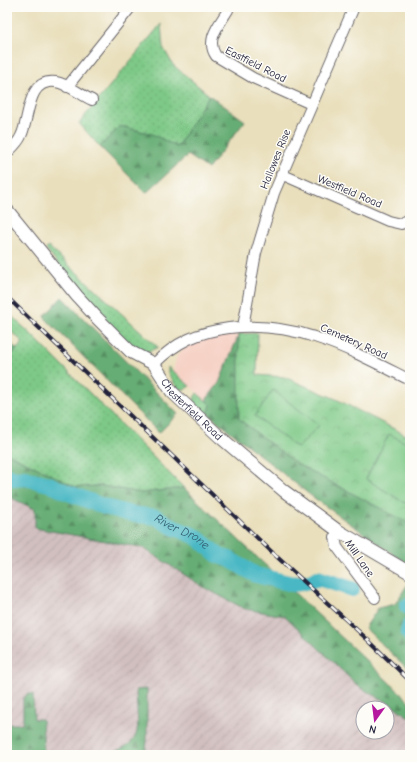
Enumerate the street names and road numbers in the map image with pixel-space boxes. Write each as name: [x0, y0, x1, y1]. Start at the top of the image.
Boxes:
street label: Eastfield Road: [223, 43, 289, 85]
street label: Hallowes Rise: [258, 127, 294, 191]
street label: Westfield Road: [316, 172, 384, 211]
street label: Cemetery Road: [318, 321, 389, 362]
street label: Chesterfield Road: [158, 376, 225, 443]
street label: Mill Lane: [342, 537, 377, 580]

